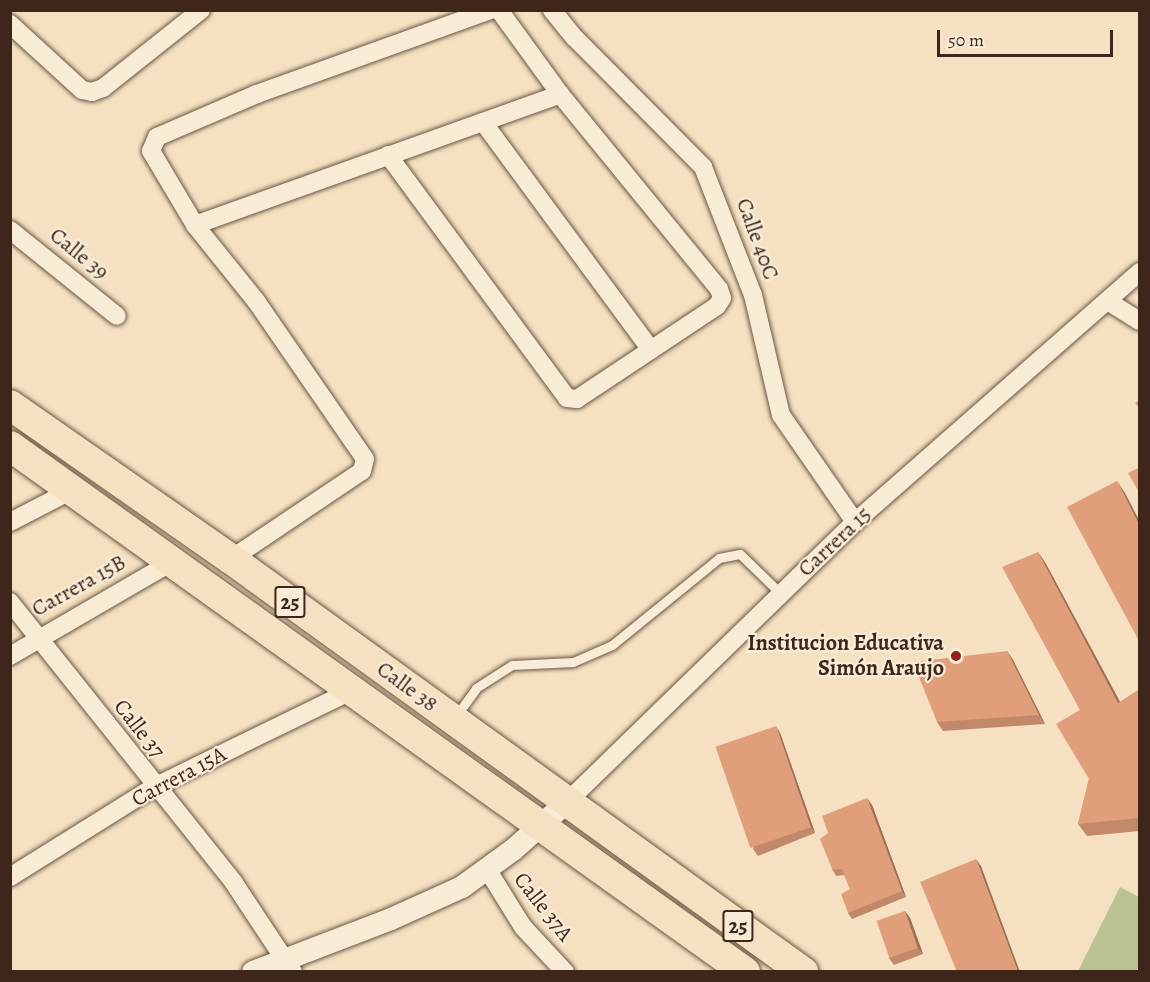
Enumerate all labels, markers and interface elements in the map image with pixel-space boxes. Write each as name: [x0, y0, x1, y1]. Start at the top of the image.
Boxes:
scale bar: [940, 18, 1116, 56]
text: 50 m: [948, 28, 984, 52]
street label: Calle 40C: [730, 195, 784, 283]
street label: Calle 39: [44, 222, 114, 286]
street label: Carrera 15: [793, 502, 877, 582]
street label: Carrera 15B: [27, 549, 131, 623]
road number: 25: [274, 584, 306, 620]
place label: Institucion Educativa Simón Araujo: [748, 630, 944, 682]
marker: Institucion Educativa Simón Araujo: [949, 649, 963, 663]
street label: Calle 38: [371, 656, 443, 718]
street label: Calle 37: [108, 694, 170, 764]
street label: Carrera 15A: [127, 741, 231, 813]
street label: Calle 37A: [508, 867, 578, 947]
road number: 25: [722, 908, 754, 944]

